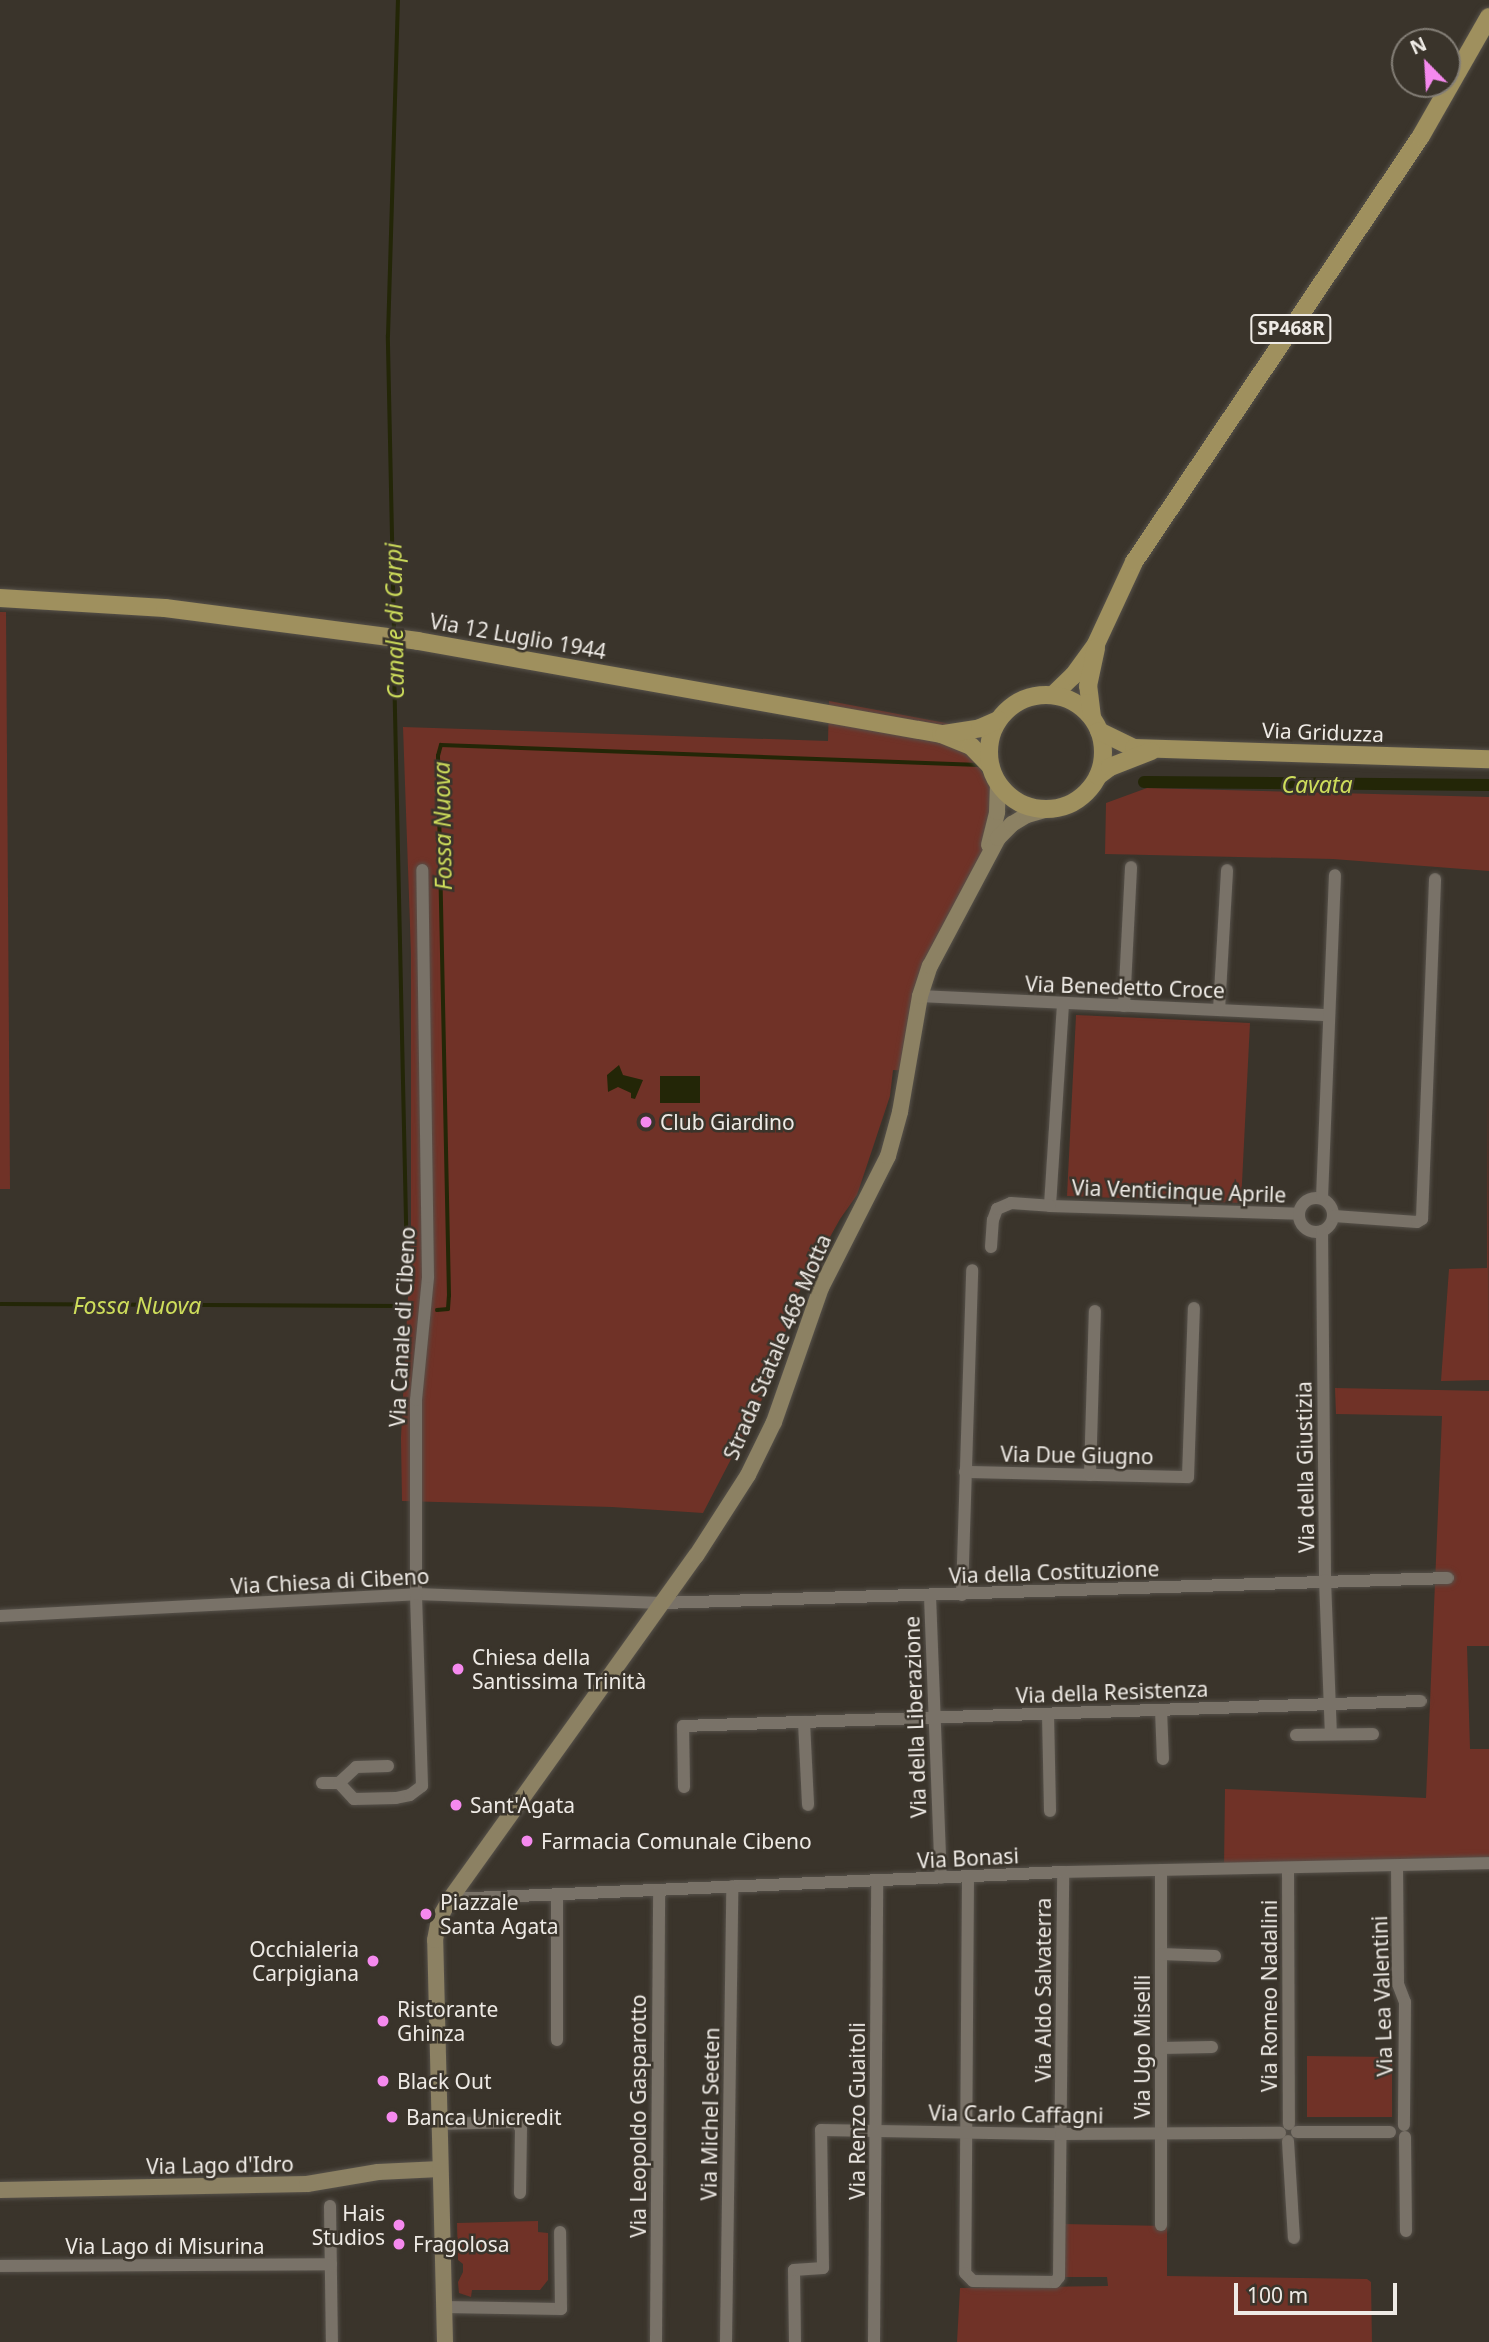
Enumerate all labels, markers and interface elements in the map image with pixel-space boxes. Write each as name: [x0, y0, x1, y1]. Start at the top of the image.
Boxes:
north arrow: [1391, 28, 1461, 98]
text: N: [1406, 31, 1431, 61]
road number: SP468R: [1249, 314, 1333, 344]
water label: Canale di Carpi: [379, 543, 409, 699]
street label: Via 12 Luglio 1944: [428, 608, 608, 664]
street label: Via Griduzza: [1262, 717, 1384, 747]
water label: Fossa Nuova: [427, 761, 457, 891]
water label: Cavata: [1281, 770, 1353, 798]
street label: Via Benedetto Croce: [1025, 971, 1225, 1003]
place label: Club Giardino: [660, 1109, 795, 1135]
marker: Club Giardino: [638, 1114, 654, 1130]
street label: Via Venticinque Aprile: [1071, 1175, 1287, 1207]
street label: Via Canale di Cibeno: [384, 1226, 420, 1428]
street label: Strada Statale 468 Motta: [718, 1230, 836, 1464]
water label: Fossa Nuova: [73, 1291, 201, 1319]
street label: Via della Giustizia: [1291, 1381, 1319, 1553]
street label: Via Due Giugno: [1000, 1441, 1154, 1469]
street label: Via della Costituzione: [948, 1556, 1160, 1588]
street label: Via Chiesa di Cibeno: [230, 1563, 430, 1599]
street label: Via della Liberazione: [899, 1616, 931, 1818]
place label: Chiesa della Santissima Trinità: [472, 1644, 646, 1694]
marker: Chiesa della Santissima Trinità: [450, 1661, 466, 1677]
street label: Via della Resistenza: [1015, 1676, 1209, 1708]
place label: Sant'Agata: [470, 1792, 575, 1818]
marker: Sant'Agata: [448, 1797, 464, 1813]
place label: Farmacia Comunale Cibeno: [541, 1828, 812, 1854]
marker: Farmacia Comunale Cibeno: [519, 1833, 535, 1849]
street label: Via Bonasi: [916, 1843, 1020, 1873]
place label: Piazzale Santa Agata: [440, 1889, 559, 1939]
street label: Via Aldo Salvaterra: [1030, 1898, 1056, 2082]
street label: Via Romeo Nadalini: [1256, 1900, 1282, 2092]
marker: Piazzale Santa Agata: [418, 1906, 434, 1922]
street label: Via Lea Valentini: [1367, 1915, 1397, 2077]
place label: Occhialeria Carpigiana: [249, 1936, 359, 1986]
marker: Occhialeria Carpigiana: [365, 1953, 381, 1969]
street label: Via Ugo Miselli: [1129, 1975, 1155, 2119]
street label: Via Leopoldo Gasparotto: [625, 1994, 651, 2238]
place label: Ristorante Ghinza: [397, 1996, 498, 2046]
marker: Ristorante Ghinza: [375, 2013, 391, 2029]
street label: Via Renzo Guaitoli: [844, 2022, 870, 2200]
street label: Via Michel Seeten: [696, 2027, 724, 2201]
place label: Black Out: [397, 2068, 492, 2094]
marker: Black Out: [375, 2073, 391, 2089]
street label: Via Carlo Caffagni: [928, 2100, 1104, 2128]
place label: Banca Unicredit: [406, 2104, 562, 2130]
marker: Banca Unicredit: [384, 2109, 400, 2125]
street label: Via Lago d'Idro: [146, 2151, 294, 2179]
place label: Hais Studios: [312, 2200, 385, 2250]
marker: Hais Studios: [391, 2217, 407, 2233]
place label: Fragolosa: [413, 2231, 510, 2257]
street label: Via Lago di Misurina: [65, 2233, 265, 2259]
marker: Fragolosa: [391, 2236, 407, 2252]
scale bar: [1237, 2268, 1400, 2312]
text: 100 m: [1247, 2281, 1308, 2309]

